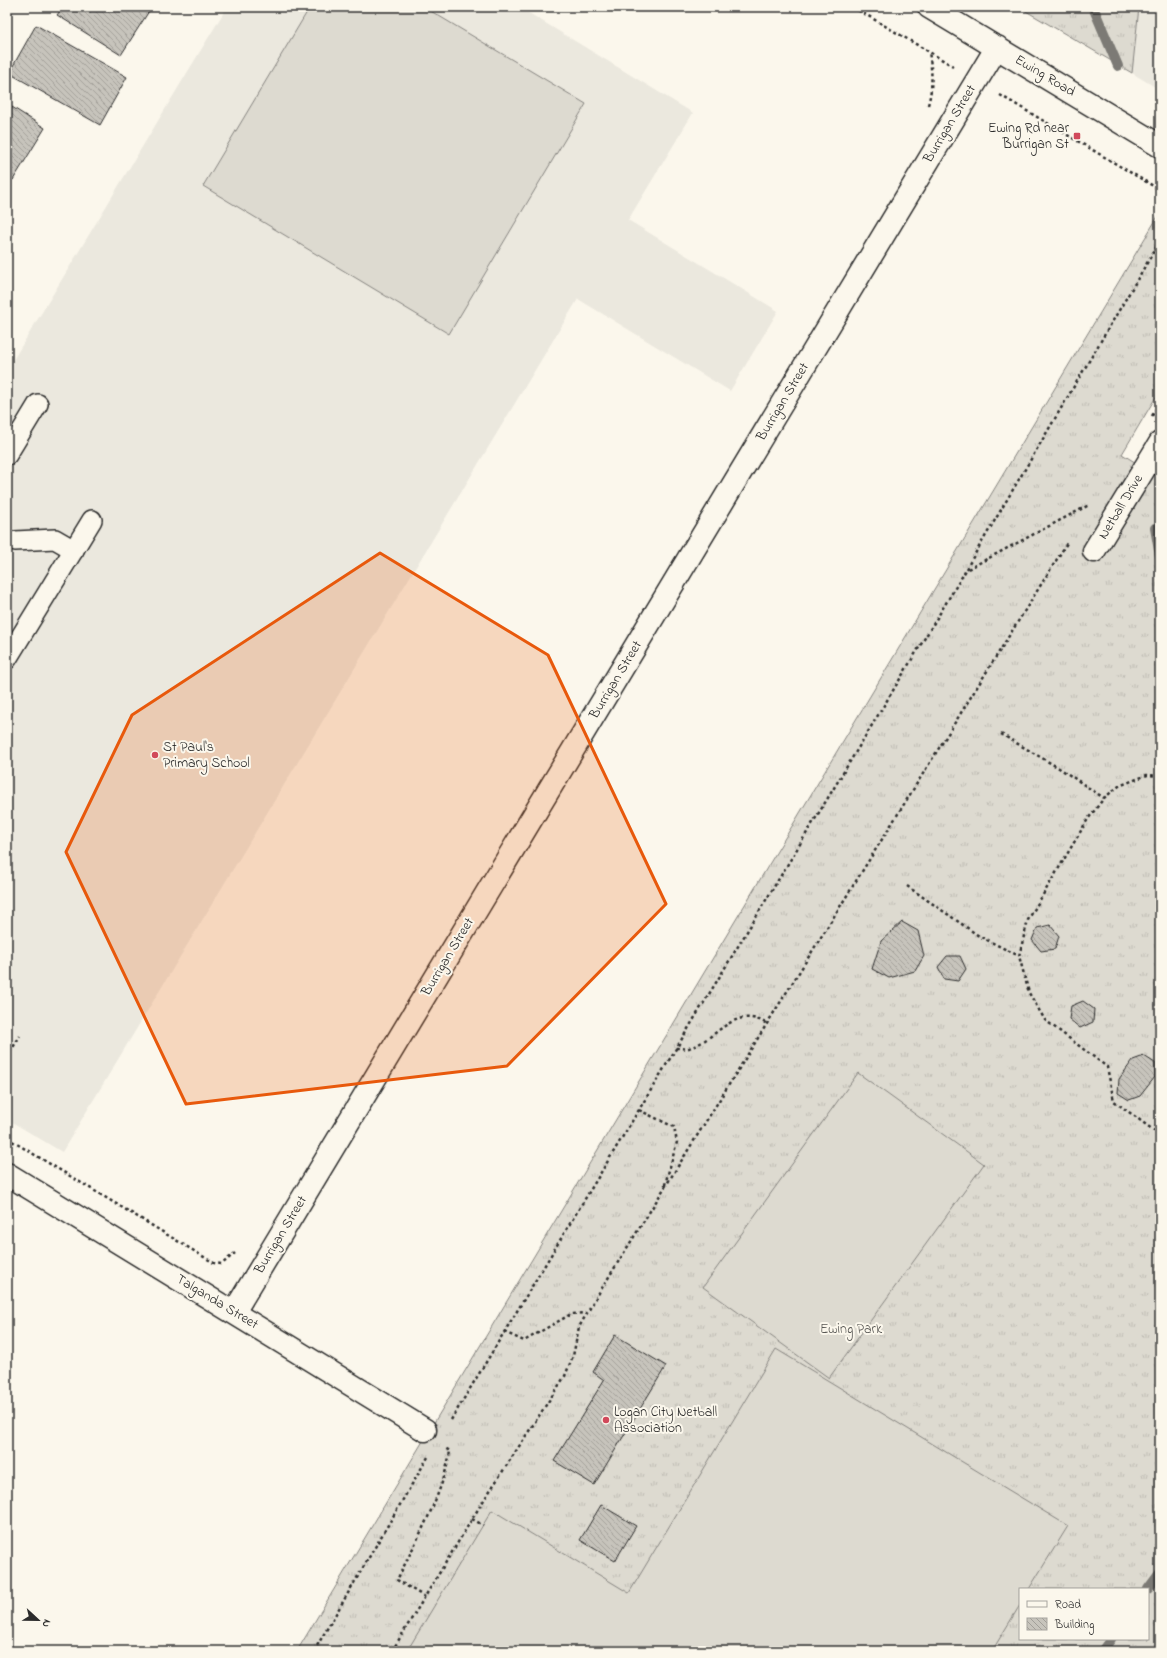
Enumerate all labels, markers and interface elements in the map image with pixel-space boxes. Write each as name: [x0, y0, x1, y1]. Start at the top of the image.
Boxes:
street label: Ewing Road: [1010, 50, 1079, 103]
street label: Burrigan Street: [918, 81, 983, 169]
place label: Ewing Rd near Burrigan St: [988, 118, 1070, 156]
marker: Ewing Rd near Burrigan St: [1072, 131, 1082, 141]
street label: Burrigan Street: [751, 359, 816, 447]
street label: Netball Drive: [1093, 470, 1149, 544]
street label: Burrigan Street: [584, 637, 649, 725]
place label: St Paul's Primary School: [163, 737, 250, 775]
marker: St Paul's Primary School: [150, 750, 160, 760]
street label: Burrigan Street: [416, 914, 481, 1002]
street label: Burrigan Street: [249, 1192, 314, 1280]
street label: Talganda Street: [171, 1269, 262, 1336]
park label: Ewing Park: [820, 1319, 883, 1341]
place label: Logan City Netball Association: [614, 1402, 717, 1439]
marker: Logan City Netball Association: [601, 1415, 611, 1425]
legend: [1019, 1588, 1149, 1640]
text: Road: [1055, 1596, 1081, 1614]
north arrow: [18, 1600, 58, 1640]
text: Building: [1054, 1616, 1094, 1635]
text: N: [38, 1617, 55, 1630]

